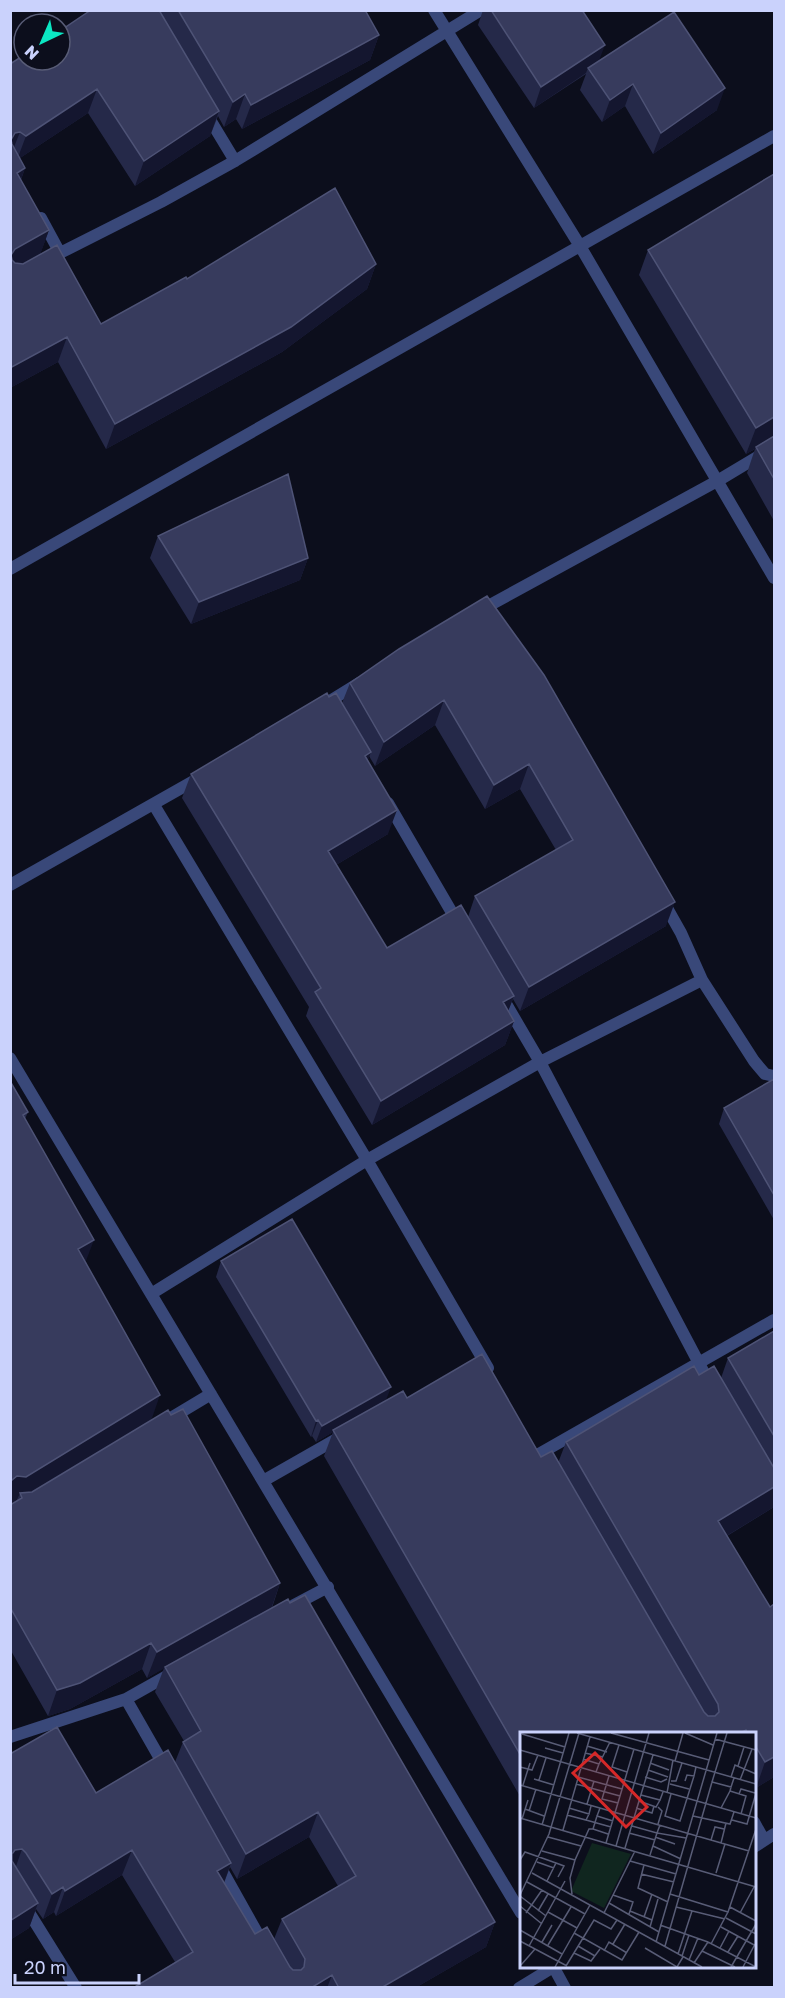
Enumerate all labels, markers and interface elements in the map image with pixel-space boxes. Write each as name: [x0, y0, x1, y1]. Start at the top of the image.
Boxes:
north arrow: [12, 12, 72, 72]
text: N: [20, 41, 43, 64]
inset map: [520, 1732, 755, 1968]
scale bar: [15, 1947, 140, 1985]
text: 20 m: [24, 1956, 66, 1978]

